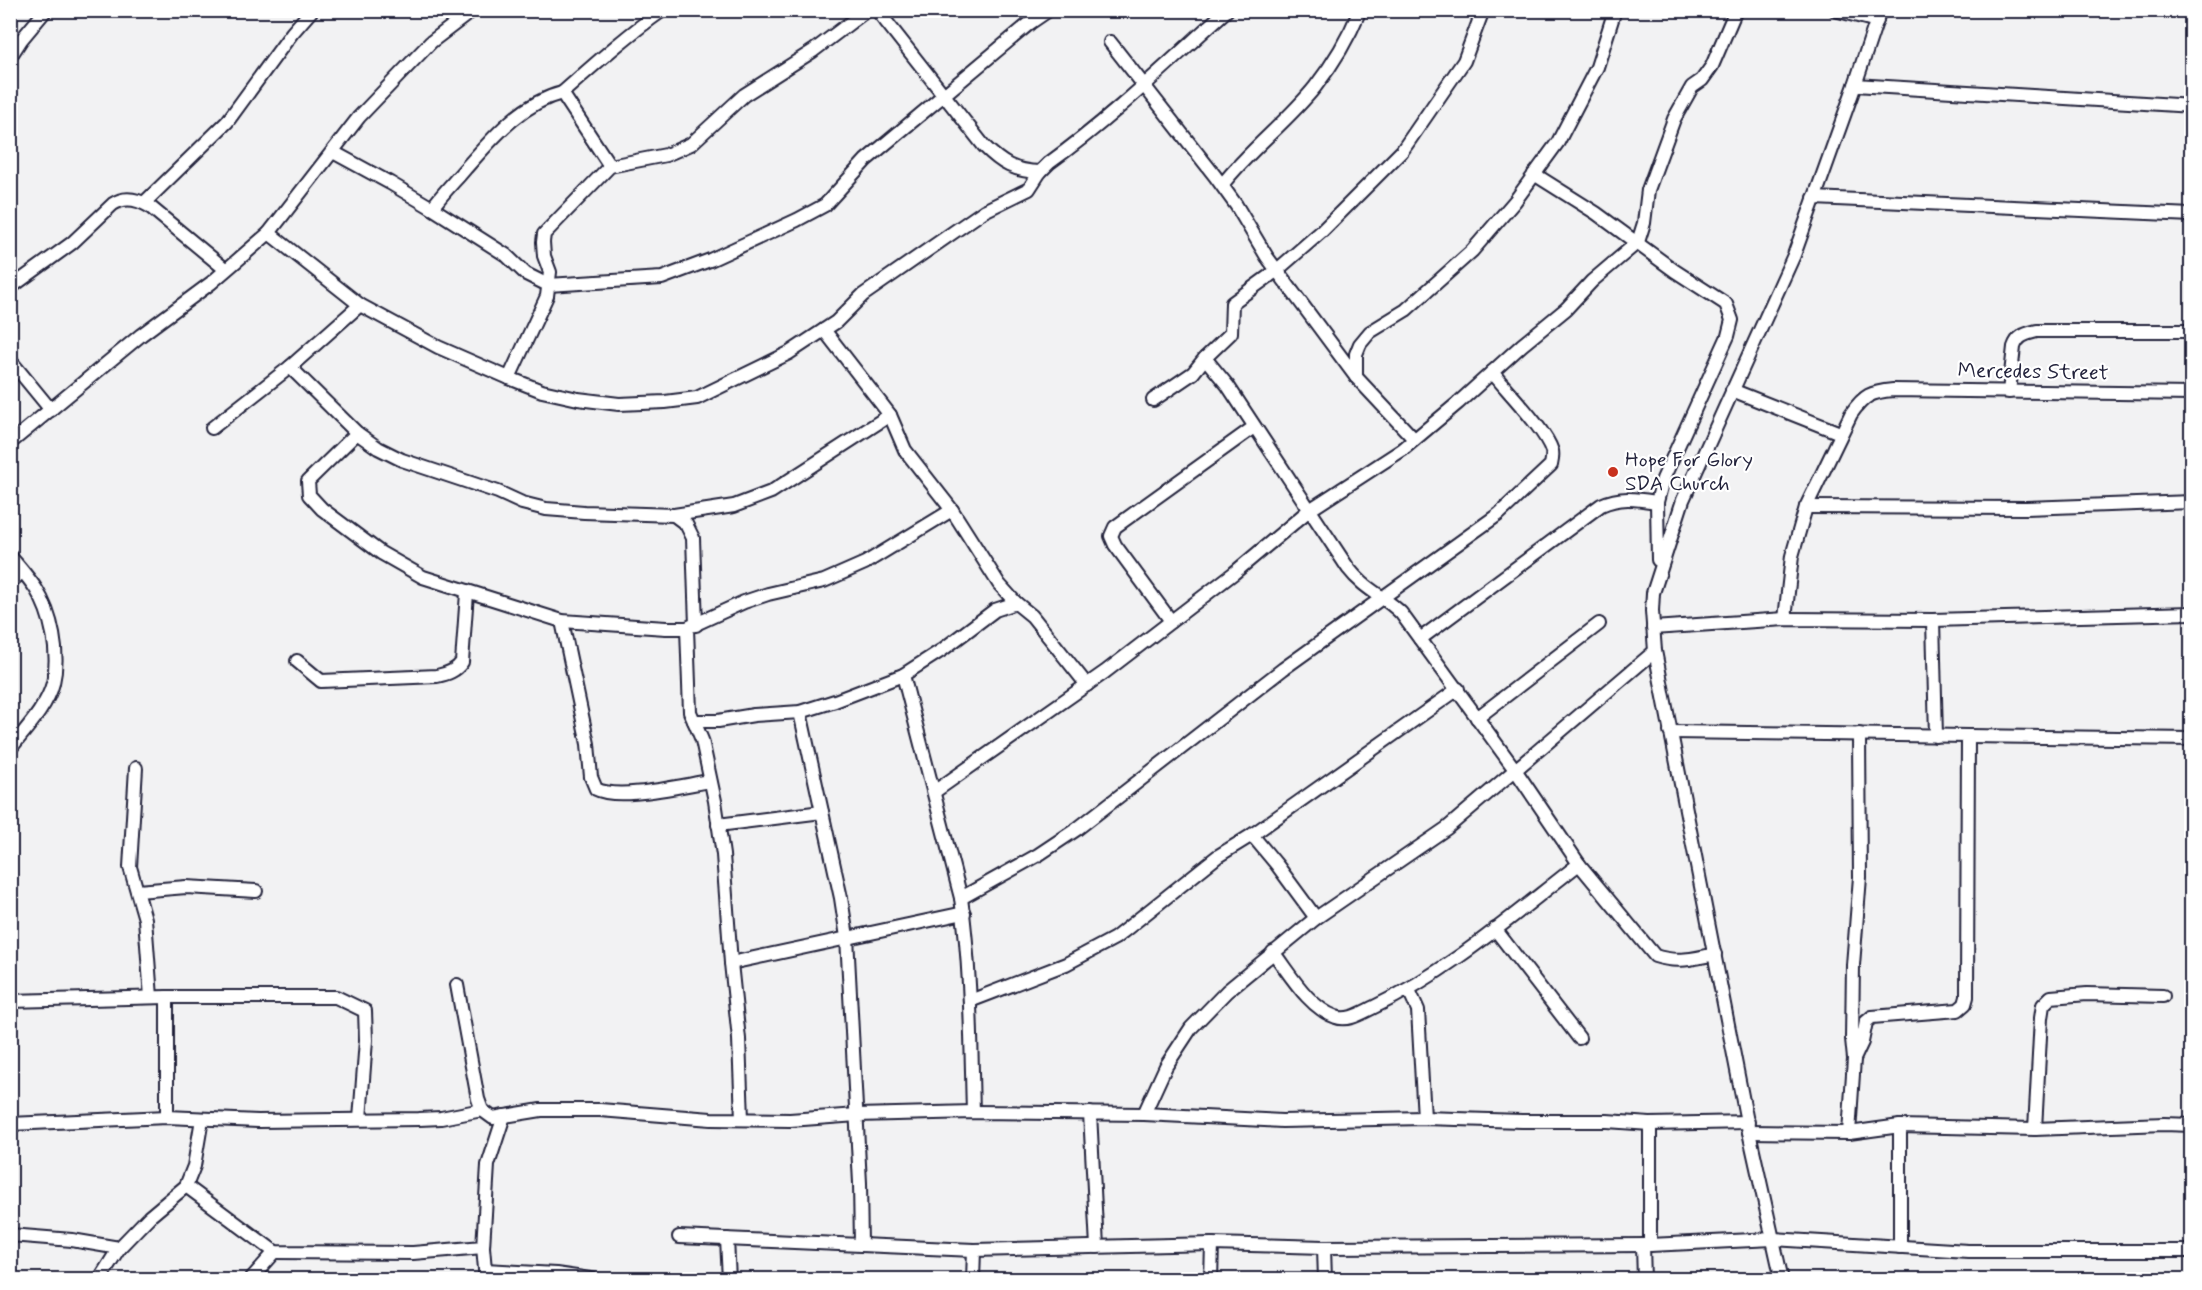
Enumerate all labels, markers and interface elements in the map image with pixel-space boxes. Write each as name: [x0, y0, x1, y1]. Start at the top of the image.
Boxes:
street label: Mercedes Street: [1957, 357, 2109, 387]
place label: Hope For Glory SDA Church: [1625, 446, 1753, 498]
marker: Hope For Glory SDA Church: [1606, 465, 1620, 479]

